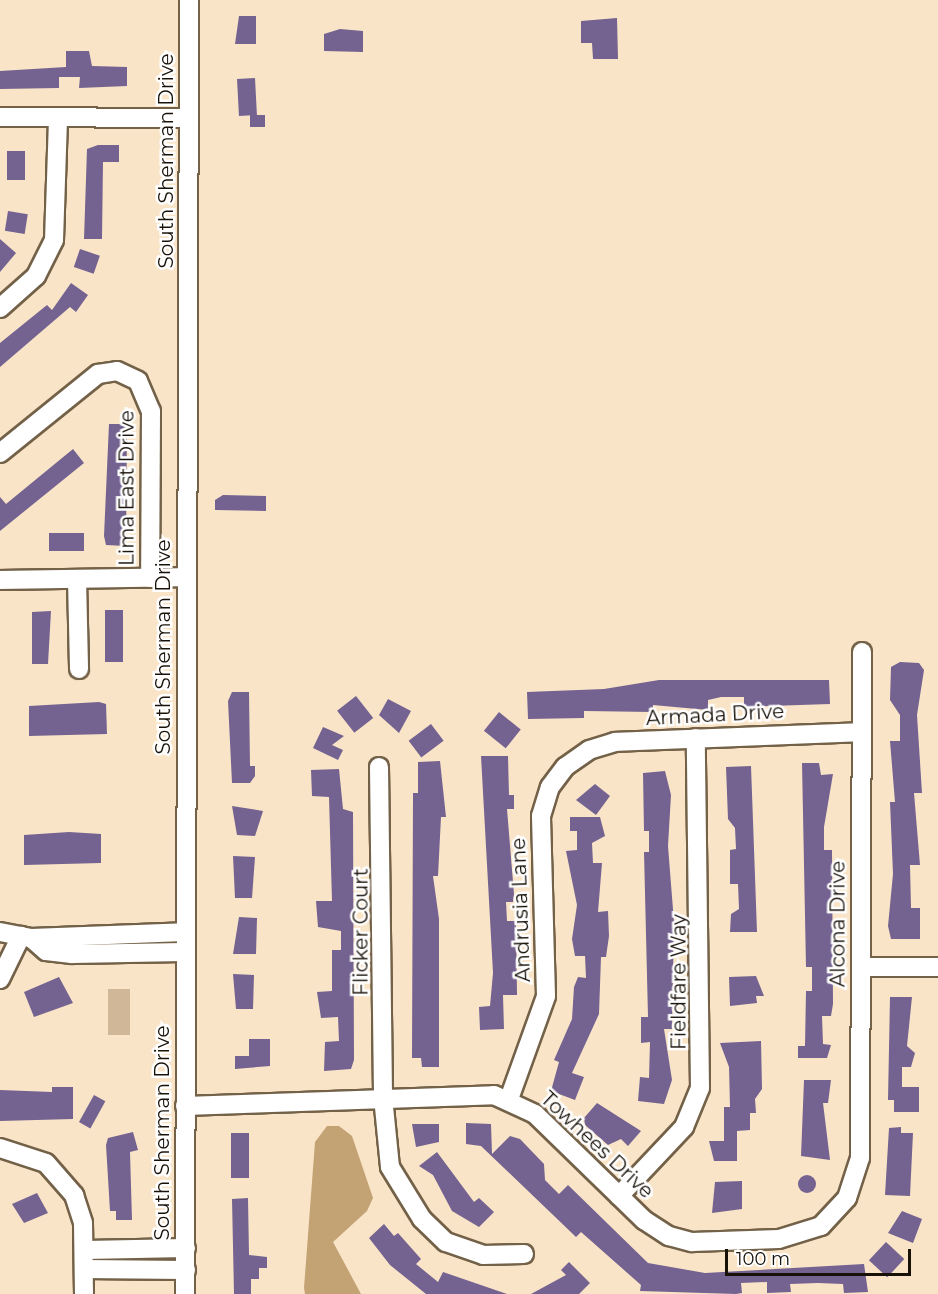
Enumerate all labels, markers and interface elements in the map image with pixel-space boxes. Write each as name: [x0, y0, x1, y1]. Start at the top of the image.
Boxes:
street label: South Sherman Drive: [154, 53, 178, 269]
street label: Lima East Drive: [115, 410, 139, 566]
street label: South Sherman Drive: [151, 539, 175, 755]
street label: Armada Drive: [645, 699, 785, 731]
street label: Andrusia Lane: [506, 838, 536, 982]
street label: Alcona Drive: [826, 861, 850, 987]
street label: Flicker Court: [349, 868, 373, 996]
street label: Fieldfare Way: [667, 914, 691, 1050]
street label: South Sherman Drive: [150, 1025, 174, 1241]
street label: Towhees Drive: [536, 1087, 658, 1203]
scale bar: [728, 1237, 914, 1275]
text: 100 m: [736, 1248, 790, 1270]

